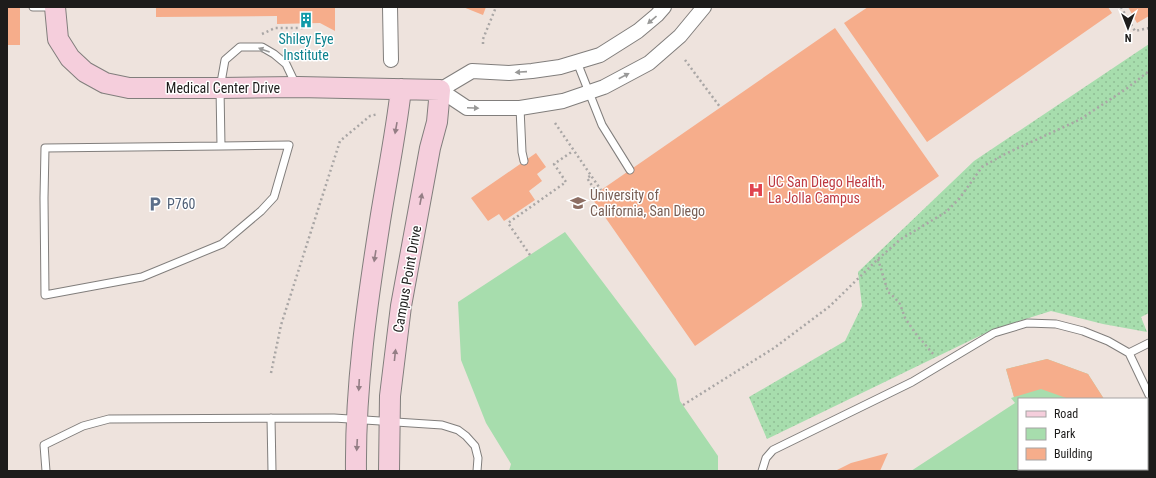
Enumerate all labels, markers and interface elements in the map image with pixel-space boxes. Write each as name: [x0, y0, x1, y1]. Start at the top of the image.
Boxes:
north arrow: [1108, 8, 1148, 48]
building icon: Shiley Eye Institute: [297, 11, 315, 29]
one-way arrow: [646, 15, 657, 24]
place label: Shiley Eye Institute: [278, 31, 334, 63]
text: N: [1124, 31, 1131, 44]
one-way arrow: [257, 46, 269, 52]
one-way arrow: [515, 69, 527, 75]
one-way arrow: [618, 73, 630, 80]
street label: Medical Center Drive: [166, 80, 281, 96]
one-way arrow: [467, 105, 480, 111]
one-way arrow: [392, 122, 398, 134]
place label: UC San Diego Health, La Jolla Campus: [768, 174, 885, 206]
hospital icon: UC San Diego Health, La Jolla Campus: [747, 181, 765, 199]
place label: University of California, San Diego: [590, 187, 705, 219]
one-way arrow: [418, 193, 424, 205]
school or university icon: University of California, San Diego: [569, 194, 587, 212]
parking icon: P760: [146, 195, 164, 213]
place label: P760: [167, 196, 196, 212]
street label: Campus Point Drive: [390, 224, 424, 334]
one-way arrow: [372, 250, 378, 262]
one-way arrow: [392, 349, 398, 361]
one-way arrow: [355, 379, 362, 391]
legend: [1018, 398, 1148, 470]
text: Road: [1054, 407, 1078, 421]
text: Park: [1054, 427, 1076, 441]
one-way arrow: [353, 439, 360, 451]
text: Building: [1054, 447, 1092, 461]

